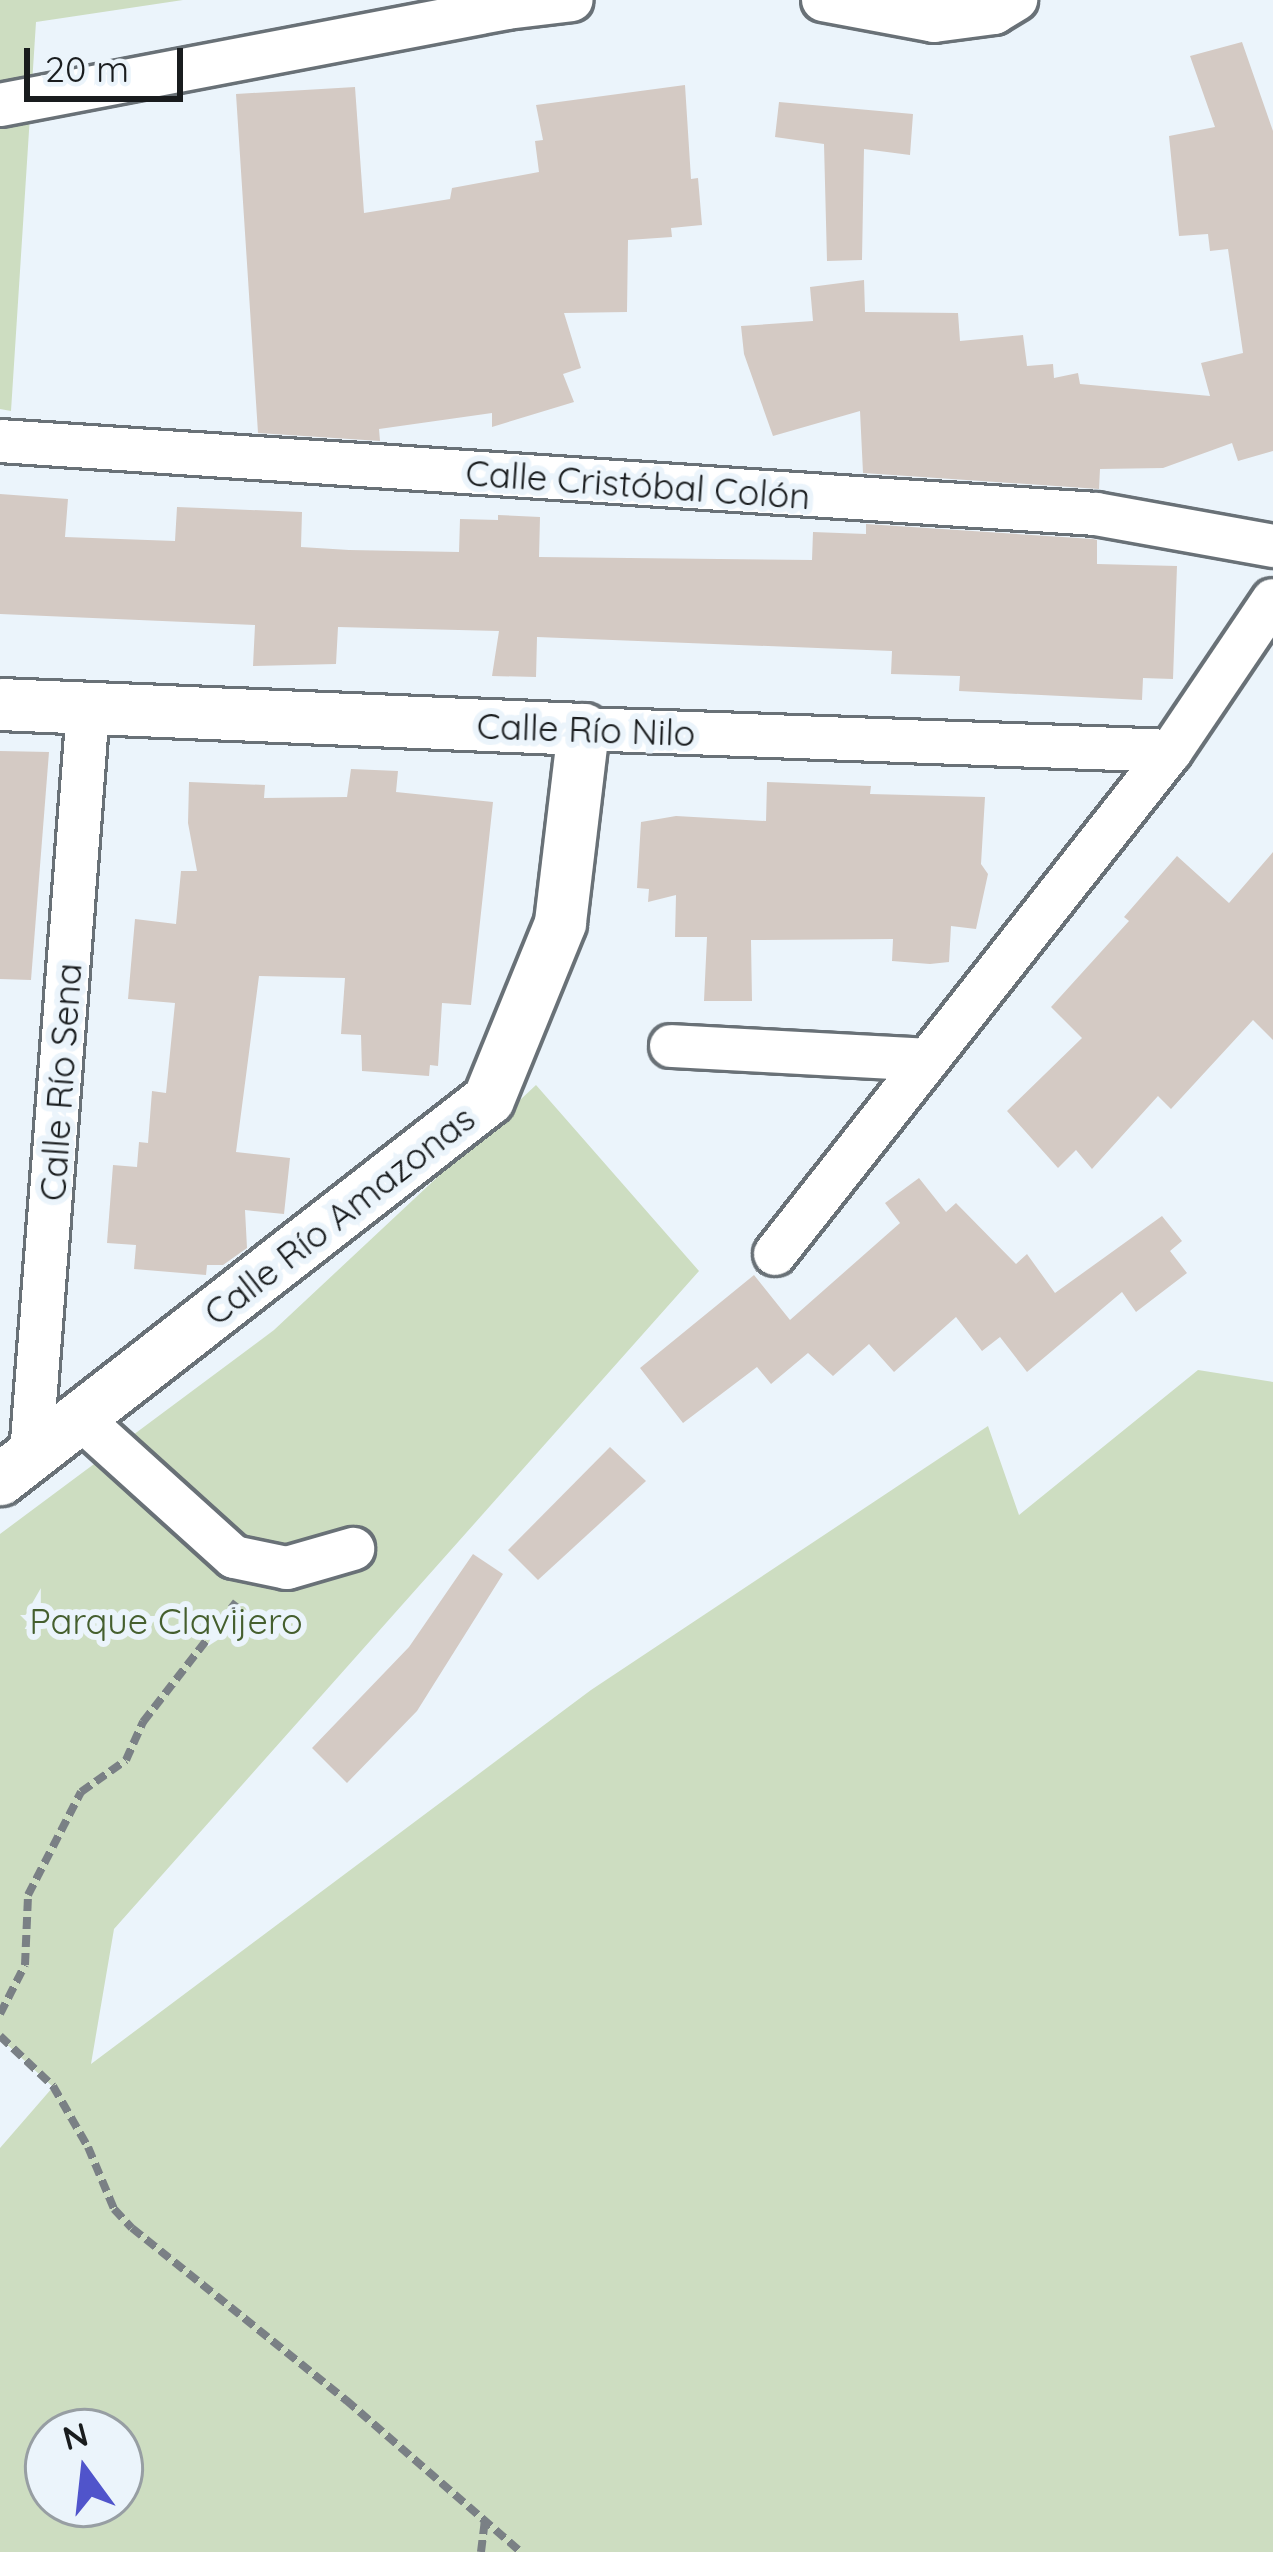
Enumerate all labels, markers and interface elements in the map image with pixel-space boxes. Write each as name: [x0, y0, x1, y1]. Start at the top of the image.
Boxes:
scale bar: [30, 24, 189, 98]
text: 20 m: [45, 46, 129, 91]
street label: Calle Cristóbal Colón: [464, 450, 812, 518]
street label: Calle Río Nilo: [476, 704, 696, 754]
street label: Calle Río Sena: [30, 962, 90, 1202]
street label: Calle Río Amazonas: [195, 1096, 483, 1334]
park label: Parque Clavijero: [29, 1599, 303, 1643]
north arrow: [24, 2408, 144, 2528]
text: N: [58, 2413, 92, 2459]

